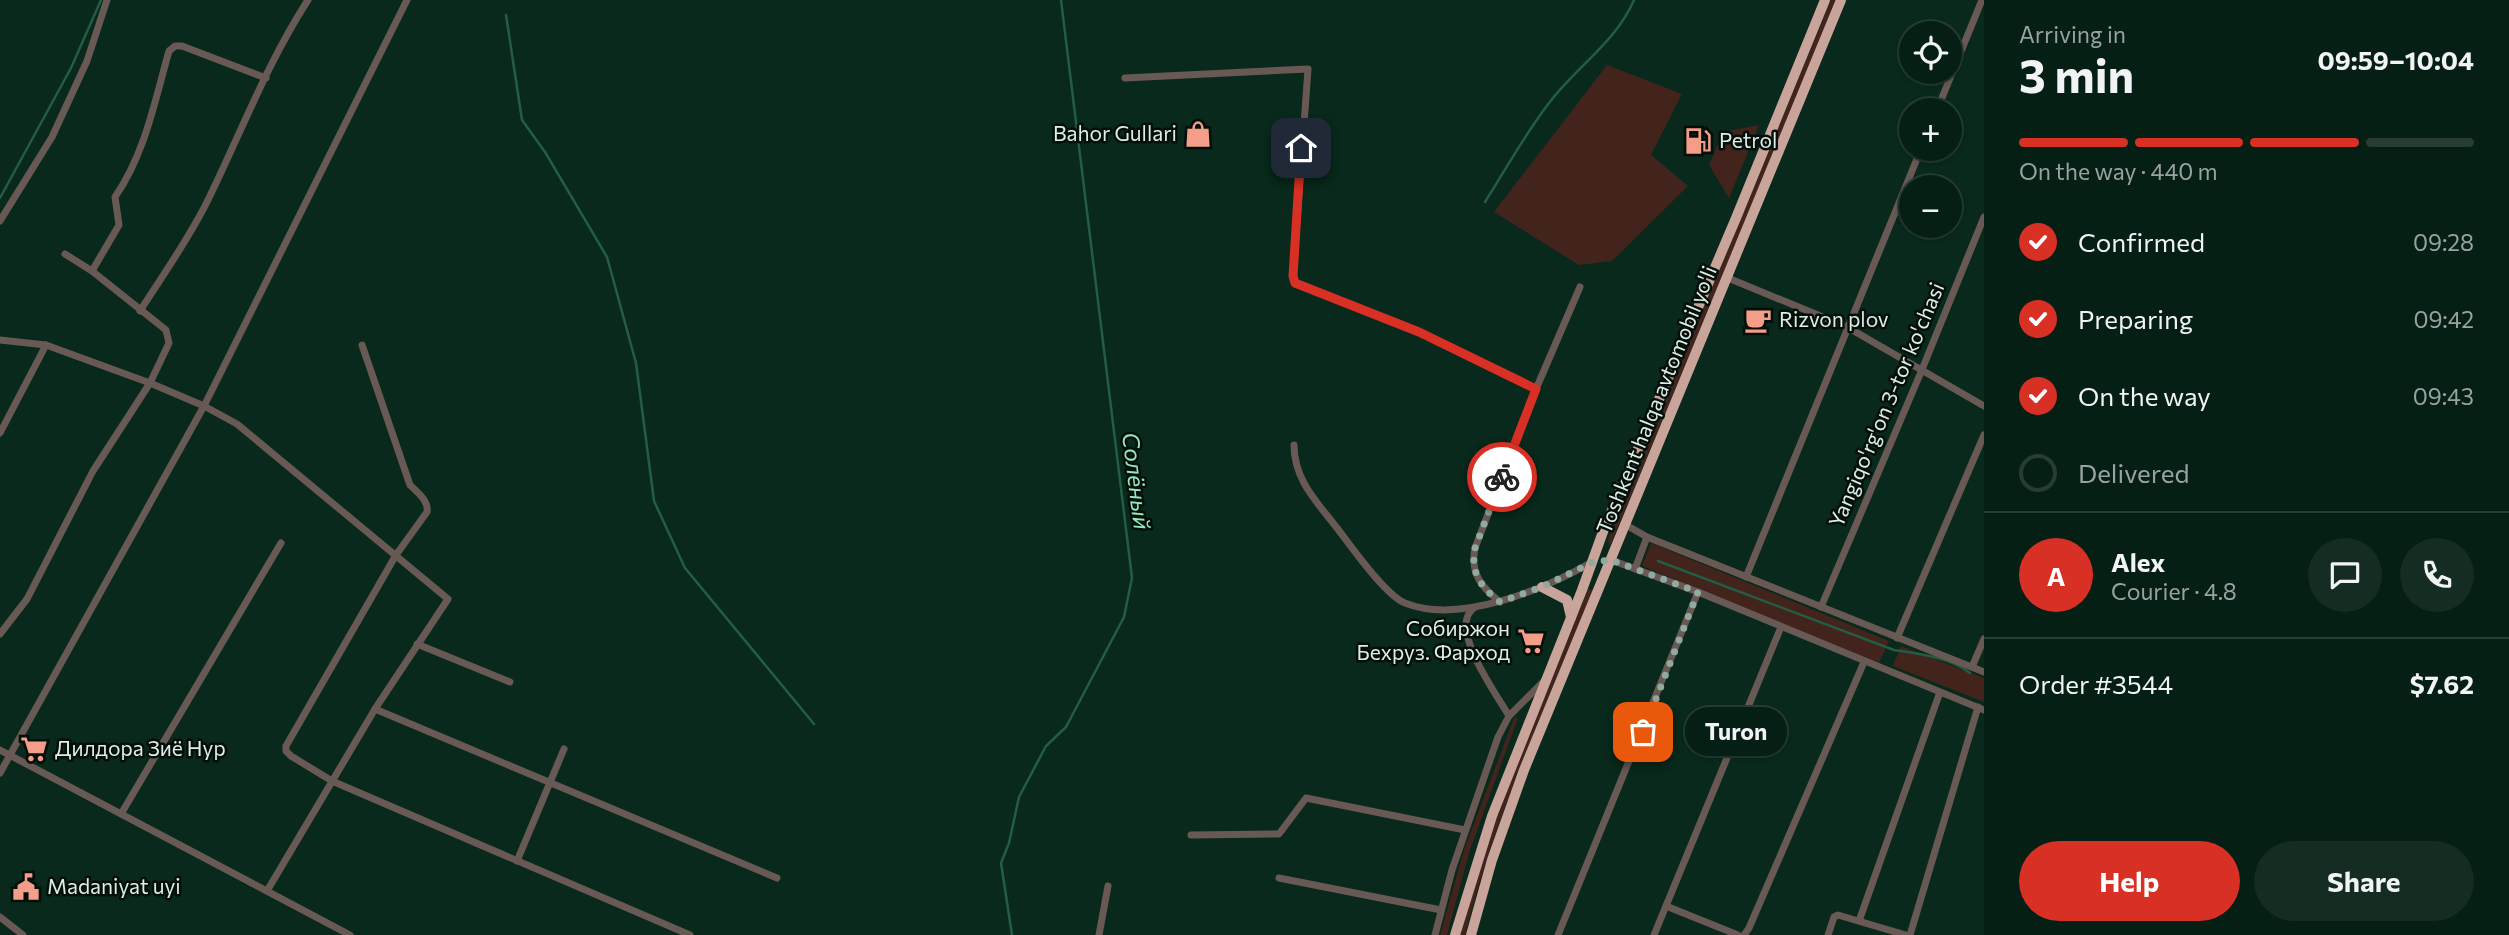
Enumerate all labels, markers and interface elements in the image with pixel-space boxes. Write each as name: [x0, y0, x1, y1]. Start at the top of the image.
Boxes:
text: Arriving in: [2019, 20, 2126, 48]
map controls: [1899, 21, 1962, 238]
button: locate: [1899, 21, 1962, 84]
text: 09:59–10:04: [2318, 44, 2474, 75]
text: 3 min: [2019, 46, 2134, 102]
button: +: [1899, 98, 1962, 161]
pin: [1271, 118, 1331, 178]
shop icon: Bahor Gullari: [1183, 119, 1213, 149]
place label: Bahor Gullari: [1053, 120, 1177, 145]
fuel station icon: Petrol: [1683, 126, 1713, 156]
place label: Petrol: [1719, 127, 1777, 152]
icon: home: [1282, 129, 1320, 167]
text: On the way · 440 m: [2019, 157, 2218, 185]
button: −: [1899, 175, 1962, 238]
icon: check: [2019, 223, 2057, 261]
text: Confirmed: [2078, 226, 2205, 257]
text: 09:28: [2413, 228, 2474, 256]
street label: Toshkent halqa avtomobil yo'li: [1590, 262, 1721, 537]
street label: Yangiqo'rg'on 3-tor ko'chasi: [1823, 278, 1949, 531]
icon: check: [2019, 300, 2057, 338]
text: Preparing: [2078, 303, 2193, 334]
cafe icon: Rizvon plov: [1743, 305, 1773, 335]
text: 09:42: [2413, 305, 2474, 333]
place label: Rizvon plov: [1779, 306, 1889, 331]
icon: check: [2019, 377, 2057, 415]
text: On the way: [2078, 380, 2211, 411]
text: 09:43: [2413, 382, 2474, 410]
water label: Солёный: [1117, 431, 1157, 531]
courier: [1467, 442, 1537, 512]
text: Delivered: [2078, 457, 2189, 488]
icon: bike: [1483, 458, 1521, 496]
button: chat: [2308, 538, 2382, 612]
button: phone: [2400, 538, 2474, 612]
text: Alex: [2111, 546, 2165, 577]
text: A: [2047, 560, 2065, 591]
text: Courier · 4.8: [2111, 577, 2237, 605]
place label: Собиржон Бехруз. Фарход: [1357, 615, 1510, 664]
supermarket icon: Собиржон Бехруз. Фарход: [1516, 626, 1546, 656]
text: Order #3544: [2019, 668, 2173, 699]
text: $7.62: [2410, 668, 2474, 699]
pin: [1613, 702, 1673, 762]
callout: Turon: [1685, 708, 1786, 756]
icon: bag: [1624, 713, 1662, 751]
text: Turon: [1705, 717, 1767, 745]
supermarket icon: Дилдора Зиё Нур: [19, 734, 49, 764]
place label: Дилдора Зиё Нур: [55, 735, 226, 760]
button: Help: [2019, 841, 2240, 921]
button: Share: [2254, 841, 2474, 921]
public building icon: Madaniyat uyi: [11, 872, 41, 902]
place label: Madaniyat uyi: [47, 873, 181, 898]

